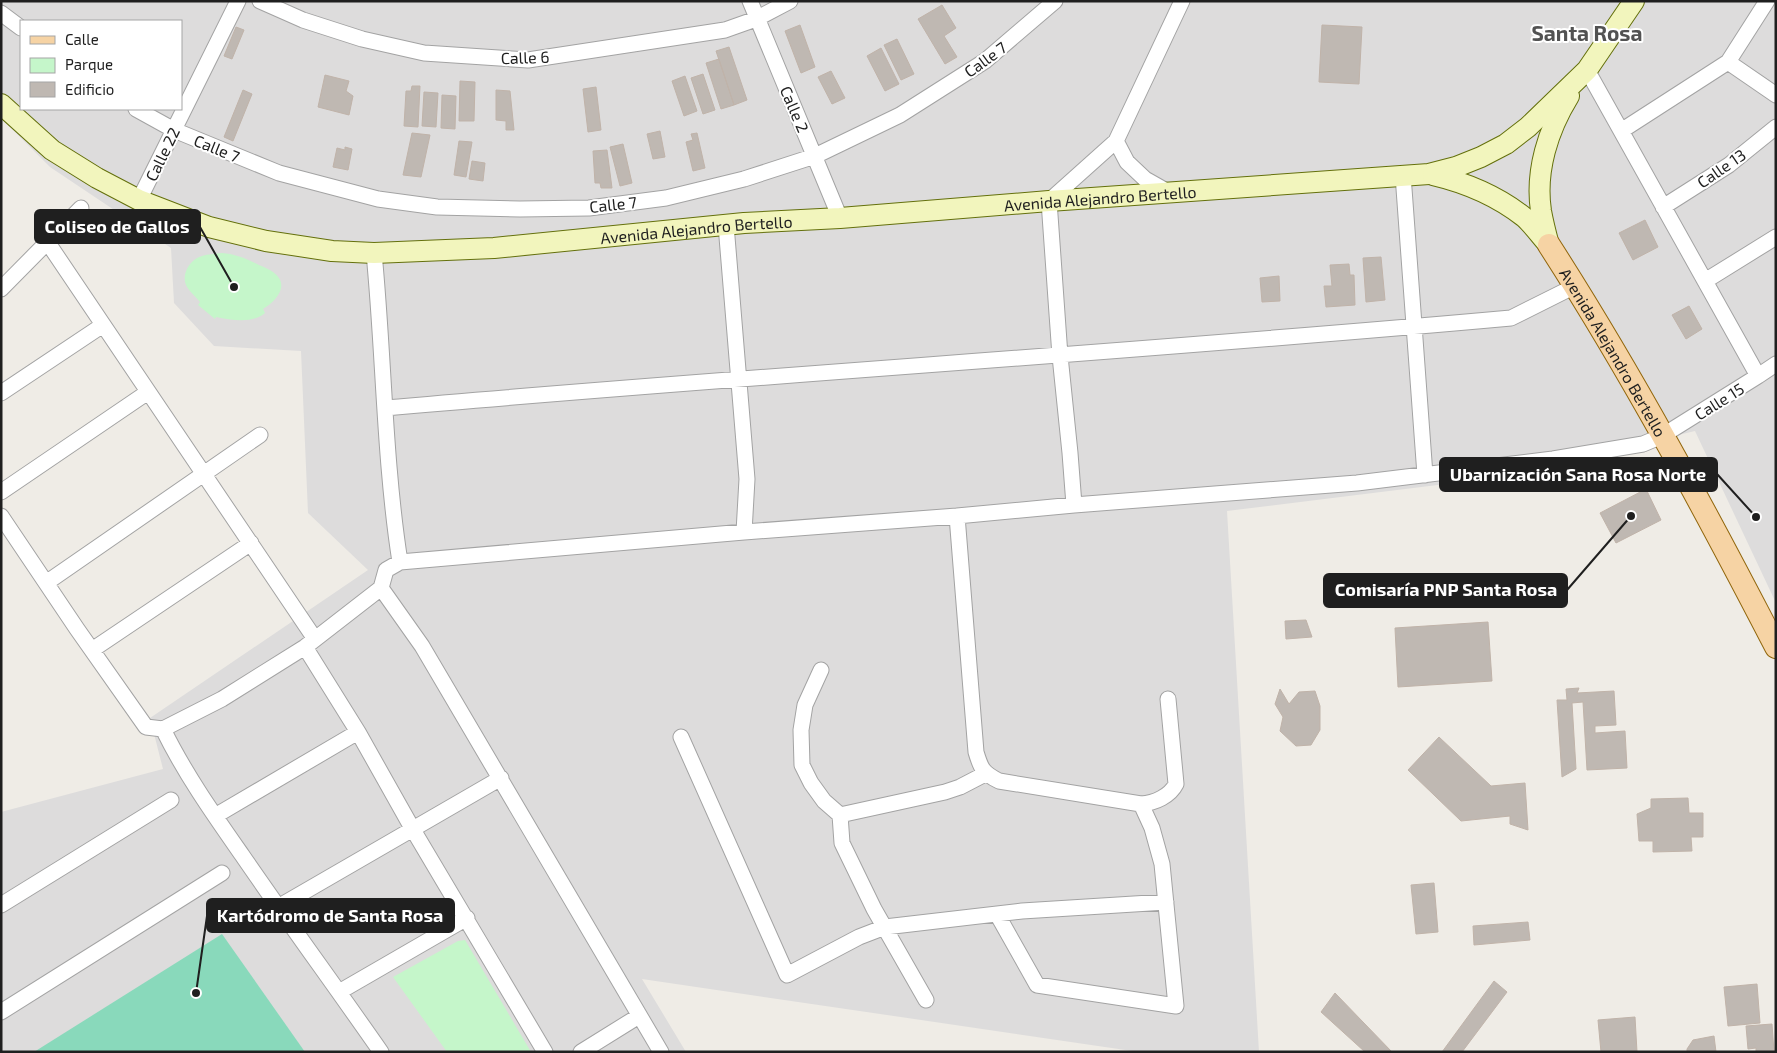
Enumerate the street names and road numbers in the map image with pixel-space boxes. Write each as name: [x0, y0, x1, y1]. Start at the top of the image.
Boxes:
street label: Calle 7: [960, 37, 1010, 81]
street label: Calle 6: [500, 47, 550, 67]
street label: Calle 2: [777, 83, 813, 135]
street label: Calle 22: [141, 124, 183, 184]
street label: Calle 7: [191, 130, 243, 166]
street label: Calle 13: [1693, 144, 1749, 192]
street label: Avenida Alejandro Bertello: [1003, 181, 1197, 214]
street label: Calle 7: [588, 192, 638, 216]
street label: Avenida Alejandro Bertello: [599, 211, 793, 247]
street label: Avenida Alejandro Bertello: [1556, 264, 1671, 440]
street label: Calle 15: [1691, 378, 1747, 424]

